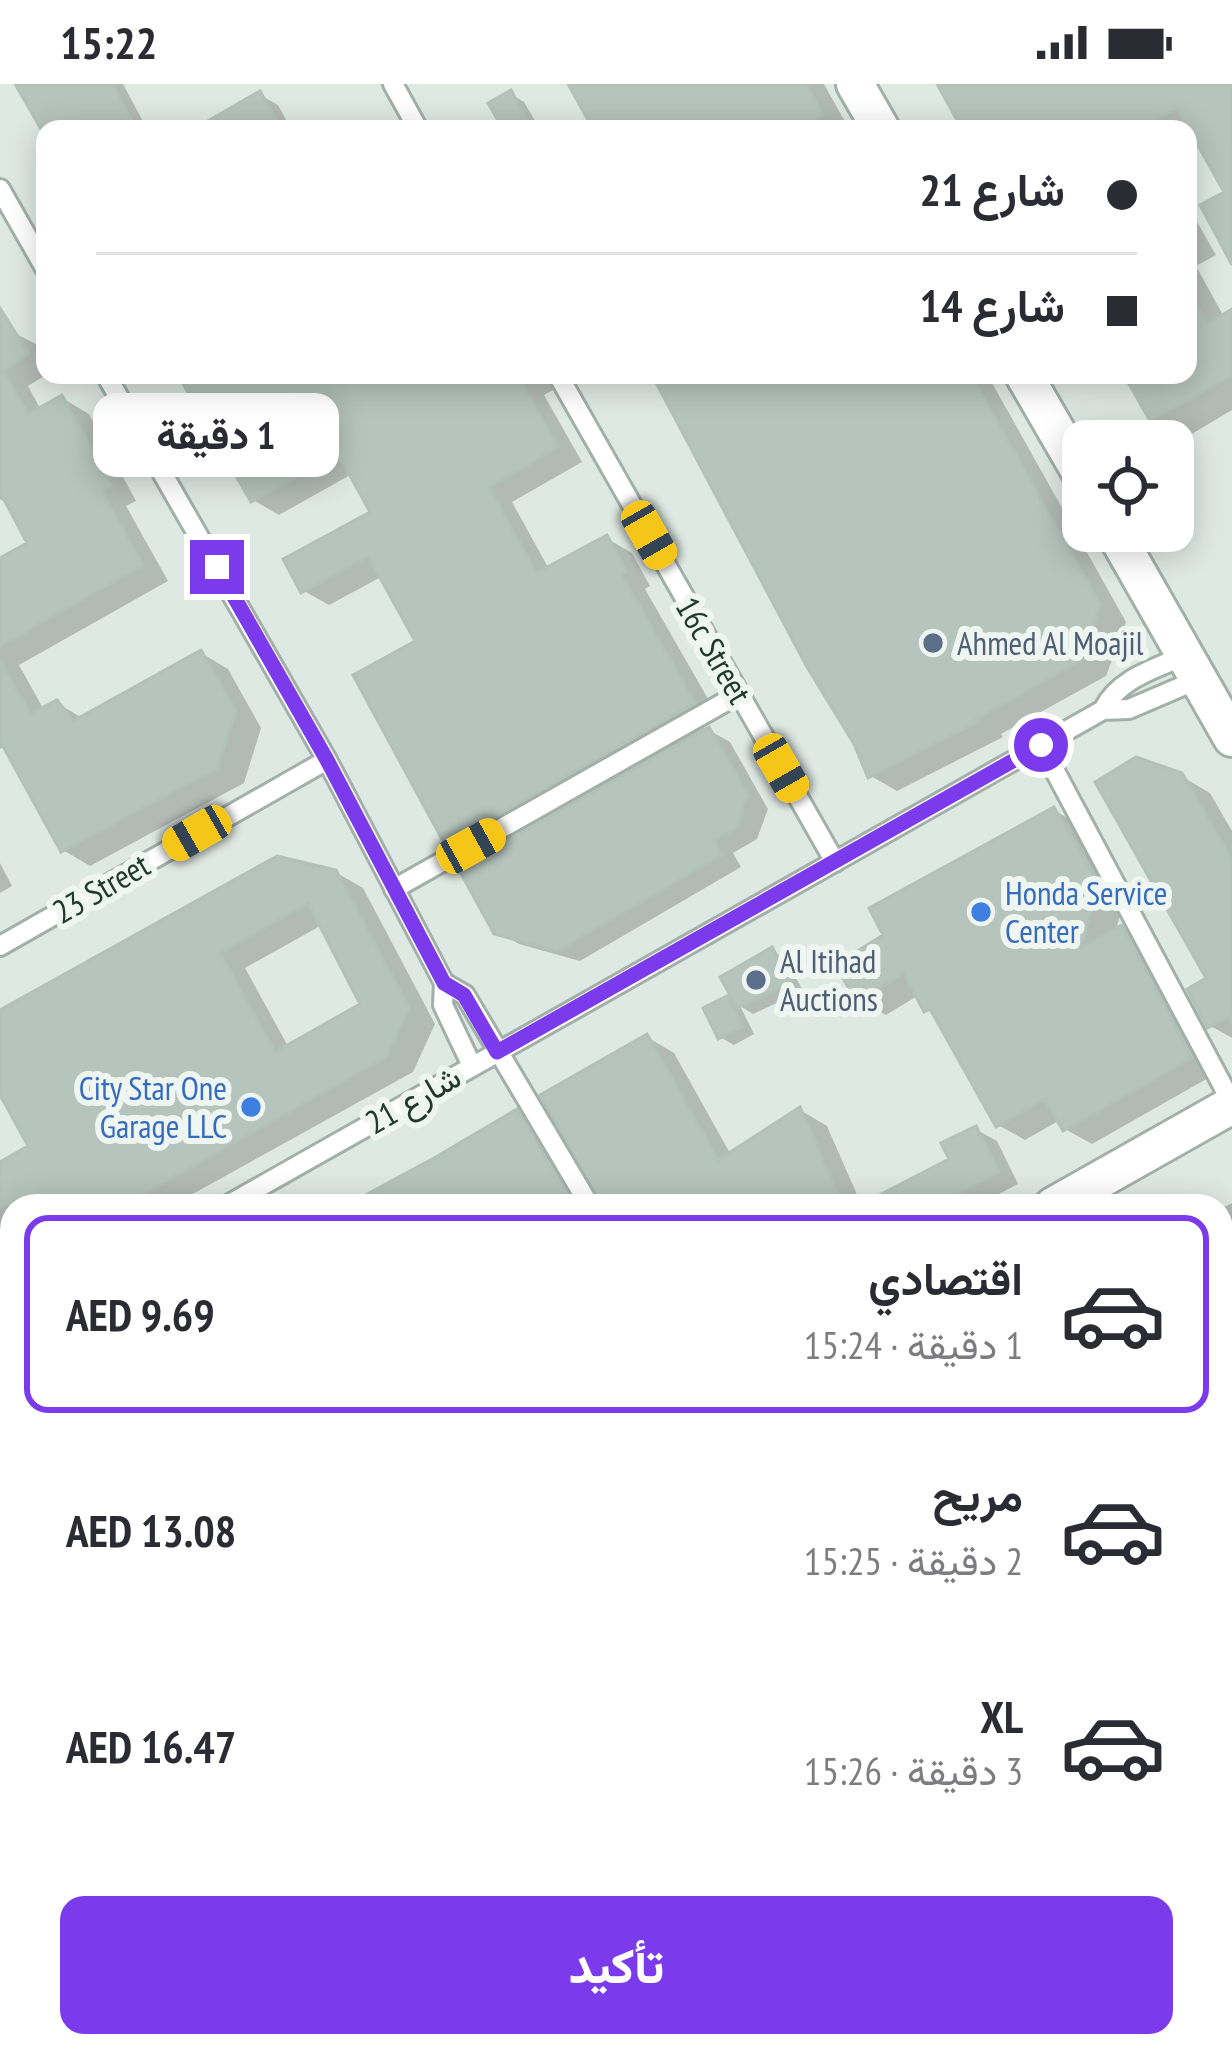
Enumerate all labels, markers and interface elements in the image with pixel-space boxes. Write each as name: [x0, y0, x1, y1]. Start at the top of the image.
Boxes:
text: 15:22: [60, 13, 157, 71]
text: شارع 21: [919, 160, 1065, 218]
text: شارع 14: [919, 276, 1065, 334]
callout: 1 دقيقة: [94, 393, 340, 477]
text: 1 دقيقة: [156, 409, 276, 460]
map controls: [1062, 420, 1194, 552]
button: locate: [1062, 420, 1194, 552]
car: [615, 495, 683, 575]
route end: [190, 540, 244, 594]
street label: 16c Street: [667, 589, 762, 711]
place label: Ahmed Al Moajil: [957, 621, 1144, 664]
marker: Ahmed Al Moajil: [920, 630, 946, 656]
route start: [1014, 718, 1068, 772]
car: [747, 728, 815, 808]
car: [157, 799, 237, 867]
car: [431, 813, 511, 879]
street label: 23 Street: [45, 843, 157, 932]
place label: Honda Service Center: [1005, 871, 1168, 952]
marker: Honda Service Center: [968, 899, 994, 925]
place label: Al Itihad Auctions: [780, 939, 878, 1020]
marker: Al Itihad Auctions: [743, 967, 769, 993]
street label: شارع 21: [357, 1054, 469, 1145]
place label: City Star One Garage LLC: [79, 1066, 227, 1147]
marker: City Star One Garage LLC: [238, 1094, 264, 1120]
text: اقتصادي: [868, 1249, 1023, 1307]
icon: car: [1059, 1260, 1167, 1368]
text: AED 9.69: [66, 1285, 215, 1343]
text: 1 دقيقة · 15:24: [804, 1319, 1023, 1370]
text: مريح: [932, 1465, 1023, 1523]
icon: car: [1059, 1476, 1167, 1584]
text: AED 13.08: [66, 1501, 236, 1559]
text: 2 دقيقة · 15:25: [804, 1535, 1023, 1586]
text: XL: [980, 1687, 1023, 1745]
icon: car: [1059, 1692, 1167, 1800]
text: AED 16.47: [66, 1717, 236, 1775]
text: 3 دقيقة · 15:26: [804, 1745, 1023, 1796]
button: تأكيد: [60, 1896, 1173, 2034]

